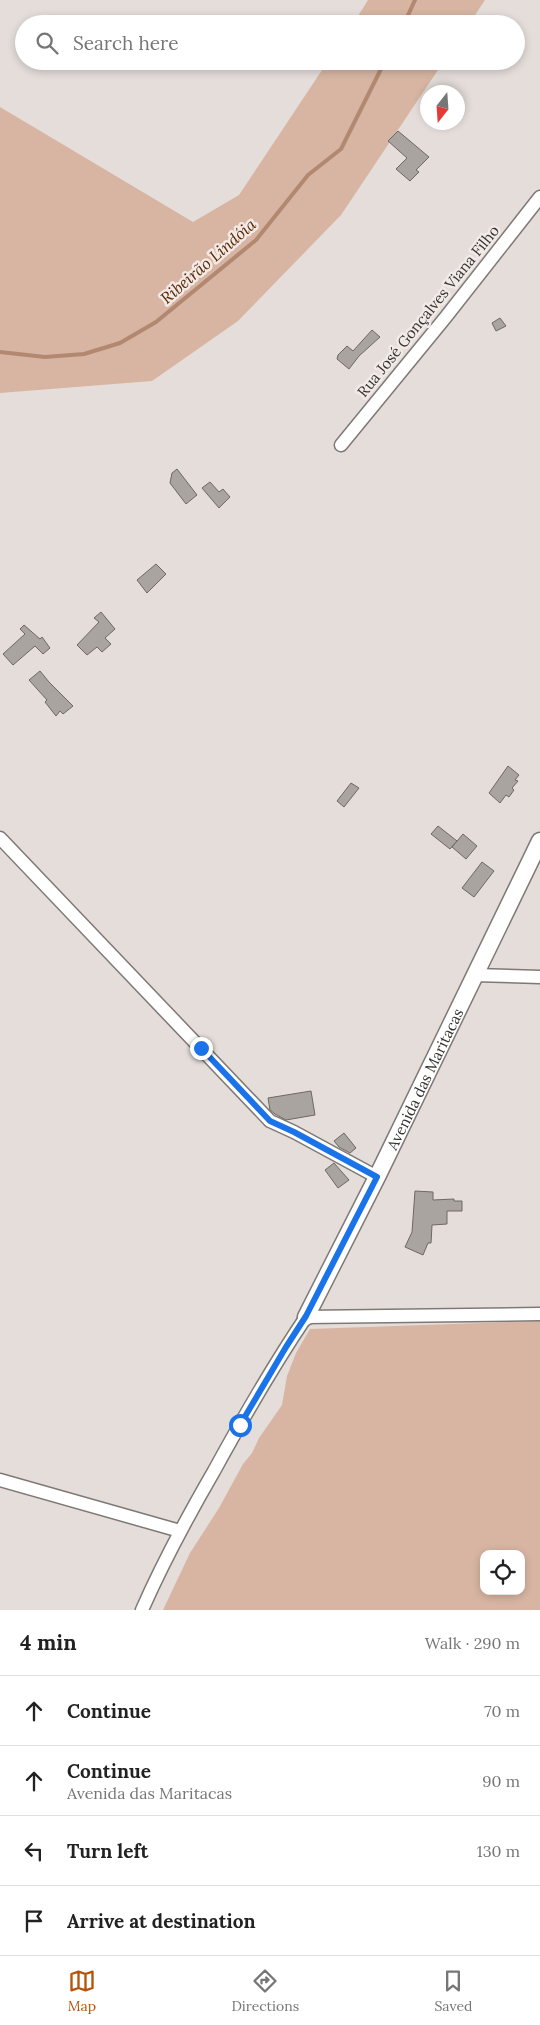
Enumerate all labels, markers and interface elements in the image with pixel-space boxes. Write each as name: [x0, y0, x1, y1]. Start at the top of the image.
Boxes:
search box: [15, 15, 525, 70]
icon: search: [33, 29, 61, 57]
text: Search here: [73, 31, 179, 55]
north arrow: [420, 85, 465, 130]
water label: Ribeirão Lindóia: [156, 214, 260, 308]
street label: Rua José Gonçalves Viana Filho: [353, 221, 503, 401]
street label: Avenida das Maritacas: [382, 1005, 467, 1154]
route end: [190, 1037, 213, 1060]
route start: [229, 1414, 252, 1437]
map controls: [480, 1550, 525, 1595]
button: locate: [480, 1550, 525, 1595]
text: 4 min: [20, 1629, 77, 1656]
text: Walk · 290 m: [425, 1633, 520, 1653]
icon: ahead: [20, 1697, 48, 1725]
text: Continue: [67, 1699, 151, 1723]
text: 70 m: [484, 1701, 520, 1721]
text: Continue: [67, 1759, 151, 1783]
icon: ahead: [20, 1767, 48, 1795]
text: 90 m: [482, 1771, 520, 1791]
text: Avenida das Maritacas: [67, 1783, 232, 1803]
icon: left: [20, 1837, 48, 1865]
text: Turn left: [67, 1839, 148, 1863]
text: 130 m: [477, 1841, 520, 1861]
icon: arrive: [20, 1907, 48, 1935]
text: Arrive at destination: [67, 1909, 256, 1933]
tab: Map: [68, 1967, 96, 2015]
tab: Directions: [231, 1967, 299, 2015]
tab: Saved: [434, 1967, 472, 2015]

